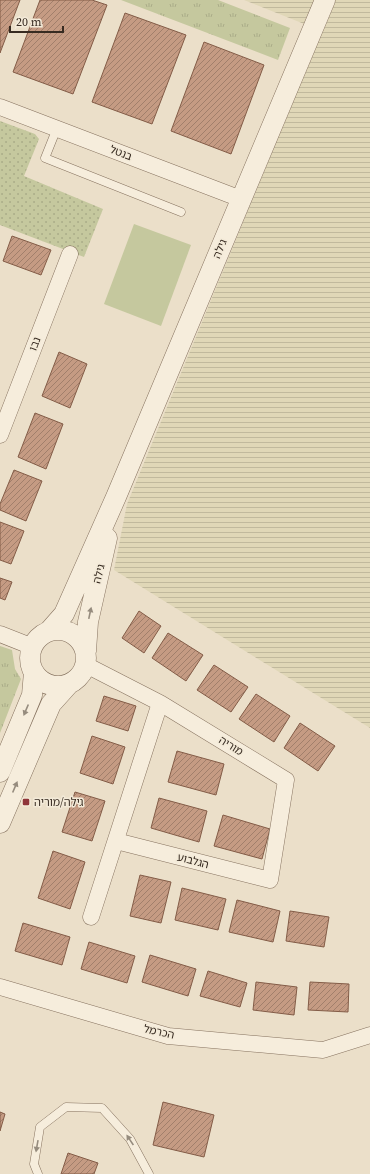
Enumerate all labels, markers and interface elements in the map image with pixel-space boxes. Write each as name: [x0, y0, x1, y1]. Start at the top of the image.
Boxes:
scale bar: [10, 8, 63, 34]
text: 20 m: [16, 14, 42, 30]
street label: בנטל: [108, 142, 134, 164]
street label: גילה: [209, 237, 231, 261]
street label: נבו: [26, 335, 44, 353]
street label: גילה: [89, 563, 109, 585]
one-way arrow: [87, 607, 93, 619]
one-way arrow: [22, 704, 28, 716]
street label: מוריה: [216, 733, 246, 759]
one-way arrow: [13, 781, 19, 793]
place label: גילה/מוריה: [34, 795, 83, 810]
marker: גילה/מוריה: [21, 797, 31, 807]
street label: הגלבוע: [176, 850, 211, 872]
street label: הכרמל: [142, 1021, 176, 1043]
one-way arrow: [126, 1135, 134, 1145]
one-way arrow: [34, 1140, 40, 1152]

